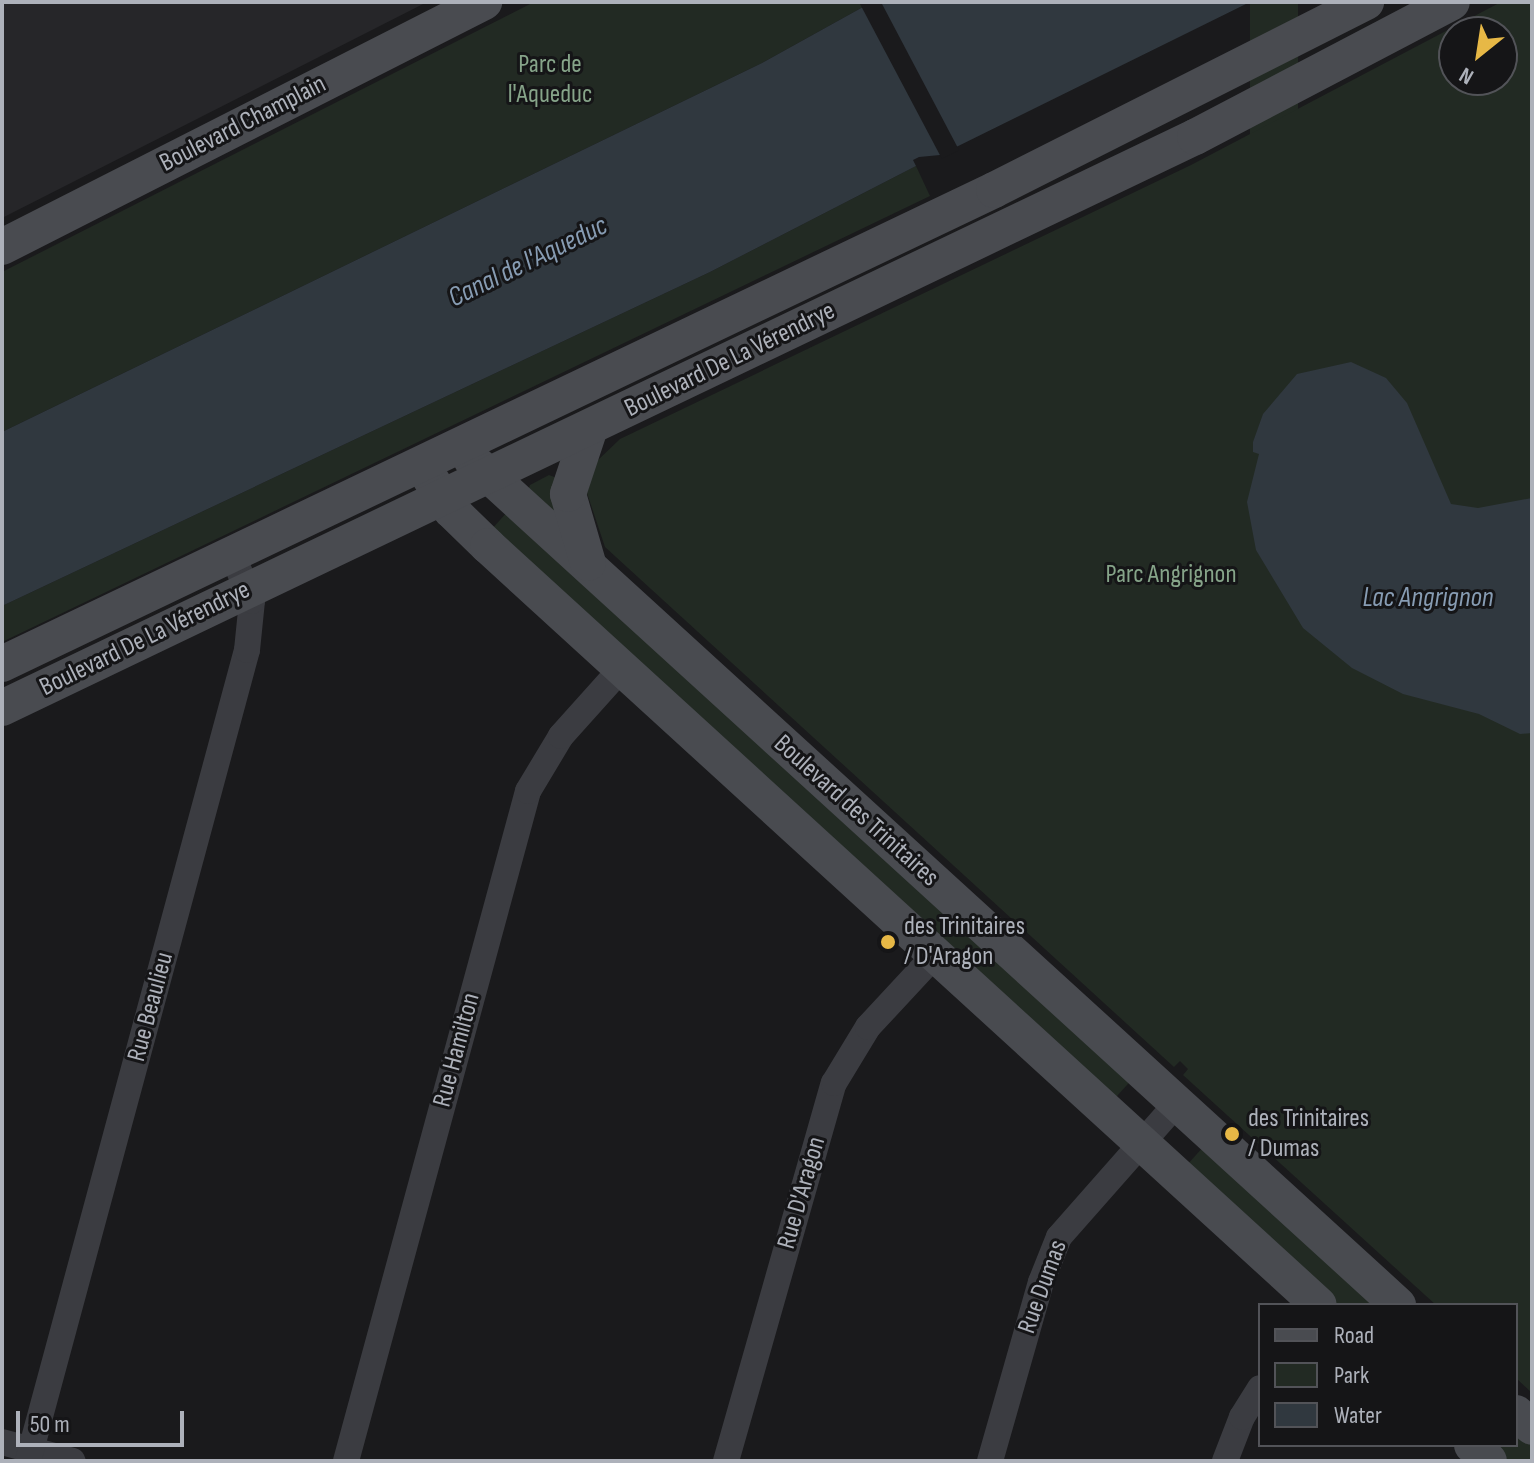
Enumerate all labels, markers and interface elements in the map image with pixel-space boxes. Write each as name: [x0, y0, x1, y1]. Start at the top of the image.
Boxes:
north arrow: [1438, 16, 1518, 96]
park label: Parc de l'Aqueduc: [508, 49, 592, 110]
text: N: [1455, 61, 1479, 90]
street label: Boulevard Champlain: [155, 69, 331, 179]
water label: Canal de l'Aqueduc: [443, 209, 613, 315]
street label: Boulevard De La Vérendrye: [620, 296, 840, 424]
park label: Parc Angrignon: [1105, 559, 1237, 591]
street label: Boulevard De La Vérendrye: [35, 575, 255, 703]
water label: Lac Angrignon: [1362, 581, 1494, 615]
street label: Boulevard des Trinitaires: [767, 729, 945, 893]
place label: des Trinitaires / D'Aragon: [904, 911, 1025, 972]
marker: des Trinitaires / D'Aragon: [879, 933, 897, 951]
street label: Rue Beaulieu: [121, 949, 181, 1065]
street label: Rue Hamilton: [427, 990, 487, 1110]
place label: des Trinitaires / Dumas: [1248, 1103, 1369, 1164]
marker: des Trinitaires / Dumas: [1223, 1125, 1241, 1143]
street label: Rue D'Aragon: [771, 1133, 833, 1253]
street label: Rue Dumas: [1012, 1236, 1074, 1338]
legend: [1258, 1303, 1518, 1447]
text: Road: [1334, 1321, 1374, 1350]
text: Park: [1334, 1361, 1369, 1390]
scale bar: [20, 1395, 188, 1445]
text: Water: [1334, 1401, 1382, 1430]
text: 50 m: [30, 1410, 70, 1439]

